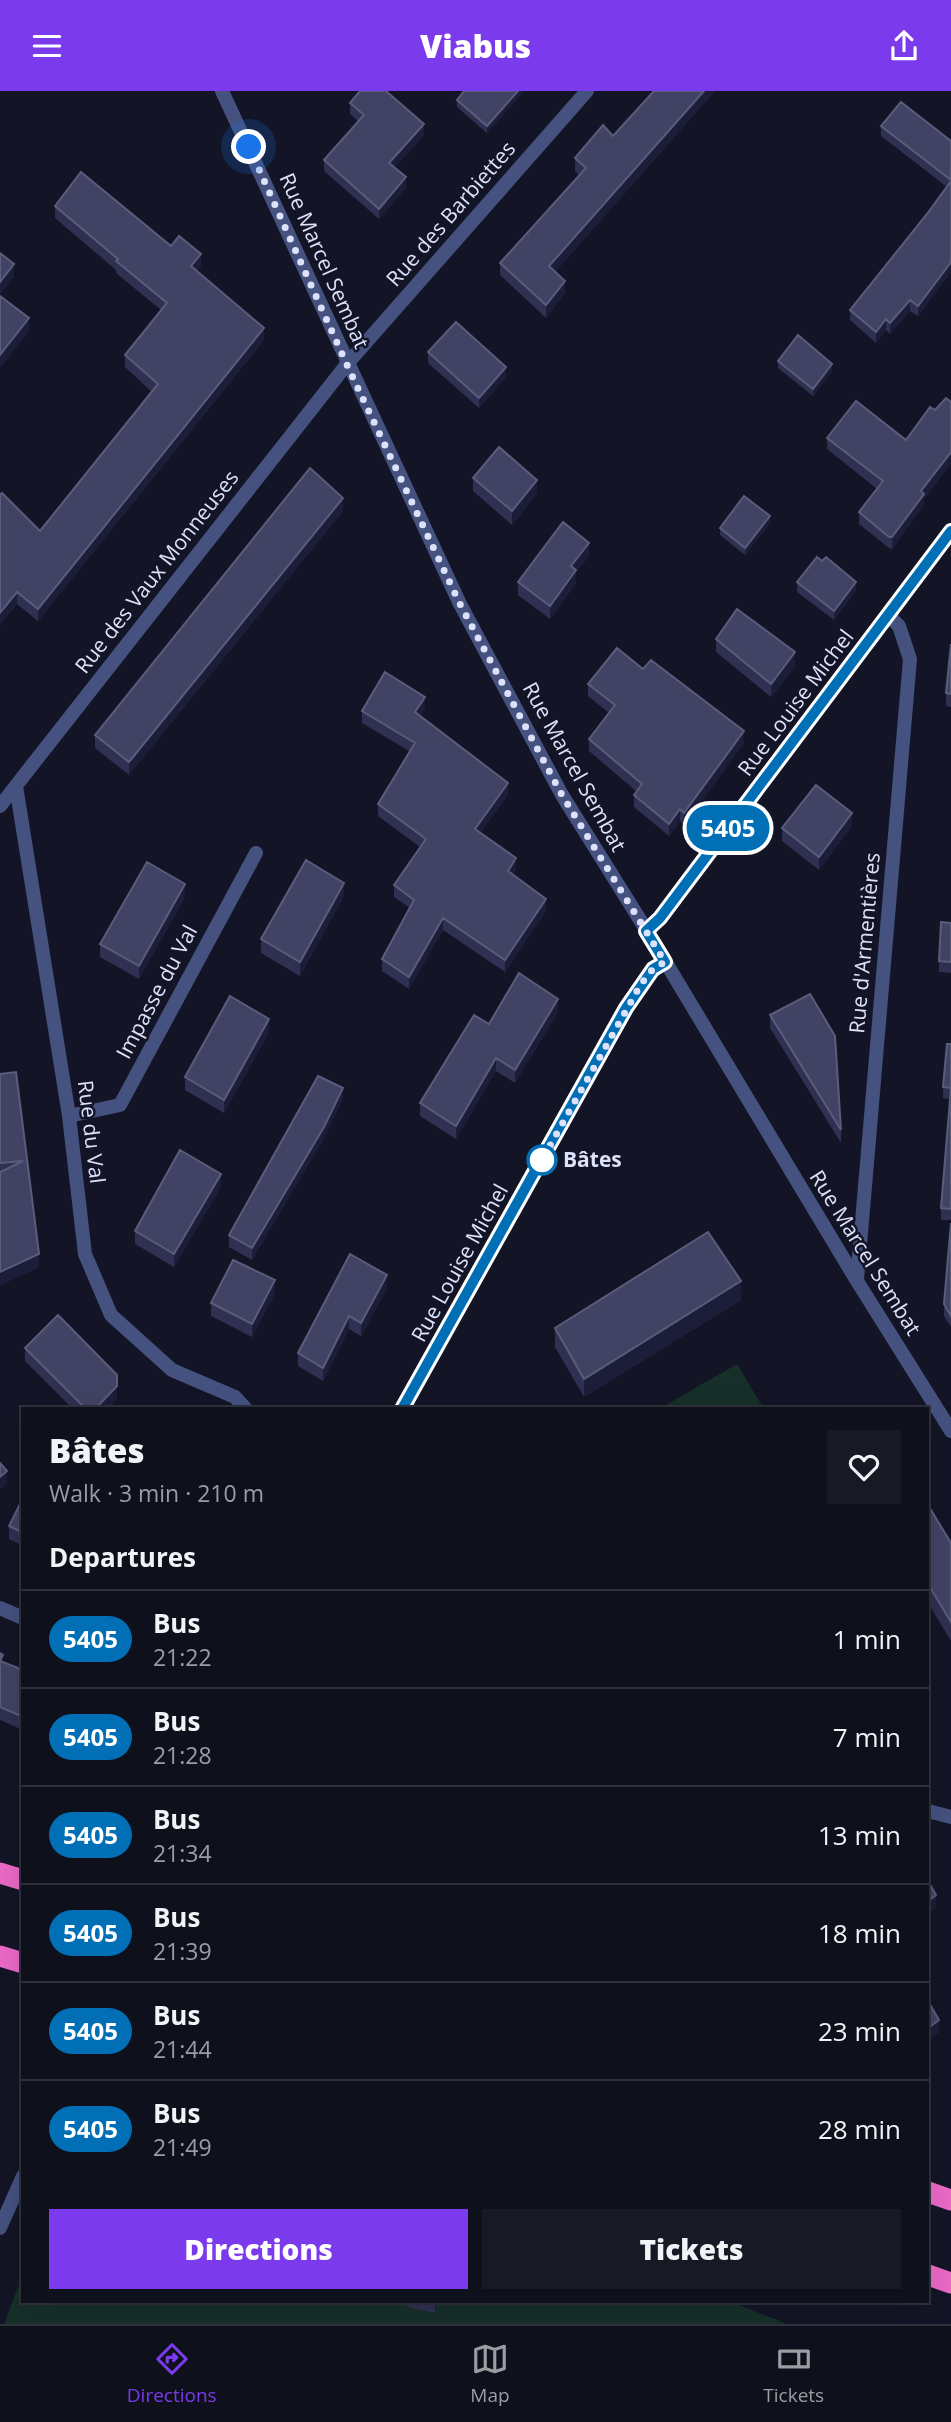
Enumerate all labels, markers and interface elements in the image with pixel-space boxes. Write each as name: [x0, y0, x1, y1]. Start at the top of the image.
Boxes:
text: Viabus: [420, 24, 531, 67]
icon: menu: [28, 27, 66, 65]
icon: share: [885, 27, 923, 65]
your location: [231, 129, 266, 164]
street label: Rue des Barbiettes: [379, 135, 521, 292]
street label: Rue Marcel Sembat: [274, 168, 376, 353]
street label: Rue des Vaux Monneuses: [68, 464, 244, 679]
street label: Rue Louise Michel: [731, 624, 859, 781]
street label: Rue Marcel Sembat: [517, 677, 633, 856]
line badge: 5405: [679, 805, 777, 851]
text: 5405: [701, 811, 755, 844]
street label: Rue d'Armentières: [842, 851, 886, 1035]
street label: Impasse du Val: [109, 920, 203, 1063]
street label: Rue du Val: [72, 1079, 112, 1185]
marker: Bâtes: [527, 1145, 557, 1175]
place label: Bâtes: [563, 1145, 622, 1173]
street label: Rue Marcel Sembat: [804, 1165, 928, 1340]
street label: Rue Louise Michel: [404, 1179, 514, 1346]
text: Bâtes: [49, 1428, 144, 1473]
button: heart: [827, 1430, 901, 1504]
text: Walk · 3 min · 210 m: [49, 1477, 264, 1509]
text: Departures: [49, 1539, 196, 1575]
text: Bus: [153, 1605, 200, 1641]
text: 1 min: [833, 1621, 901, 1657]
text: 5405: [63, 1622, 118, 1655]
text: 21:22: [153, 1641, 212, 1673]
text: Bus: [153, 1703, 200, 1739]
text: 7 min: [833, 1719, 901, 1755]
text: 5405: [63, 1720, 118, 1753]
text: 21:28: [153, 1739, 212, 1771]
text: Bus: [153, 1801, 200, 1837]
text: 13 min: [818, 1817, 901, 1853]
text: 5405: [63, 1818, 118, 1851]
text: 21:34: [153, 1837, 212, 1869]
text: Bus: [153, 1899, 200, 1935]
text: 18 min: [818, 1915, 901, 1951]
text: 5405: [63, 1916, 118, 1949]
text: 21:39: [153, 1935, 212, 1967]
text: Bus: [153, 1997, 200, 2033]
text: 23 min: [818, 2013, 901, 2049]
text: 5405: [63, 2014, 118, 2047]
text: 21:44: [153, 2033, 212, 2065]
text: Bus: [153, 2095, 200, 2131]
text: 28 min: [818, 2111, 901, 2147]
text: 5405: [63, 2112, 118, 2145]
text: 21:49: [153, 2131, 212, 2163]
button: Directions: [49, 2209, 468, 2289]
button: Tickets: [482, 2209, 901, 2289]
tab: Directions: [127, 2340, 217, 2408]
tab: Map: [470, 2340, 510, 2408]
tab: Tickets: [763, 2340, 824, 2408]

